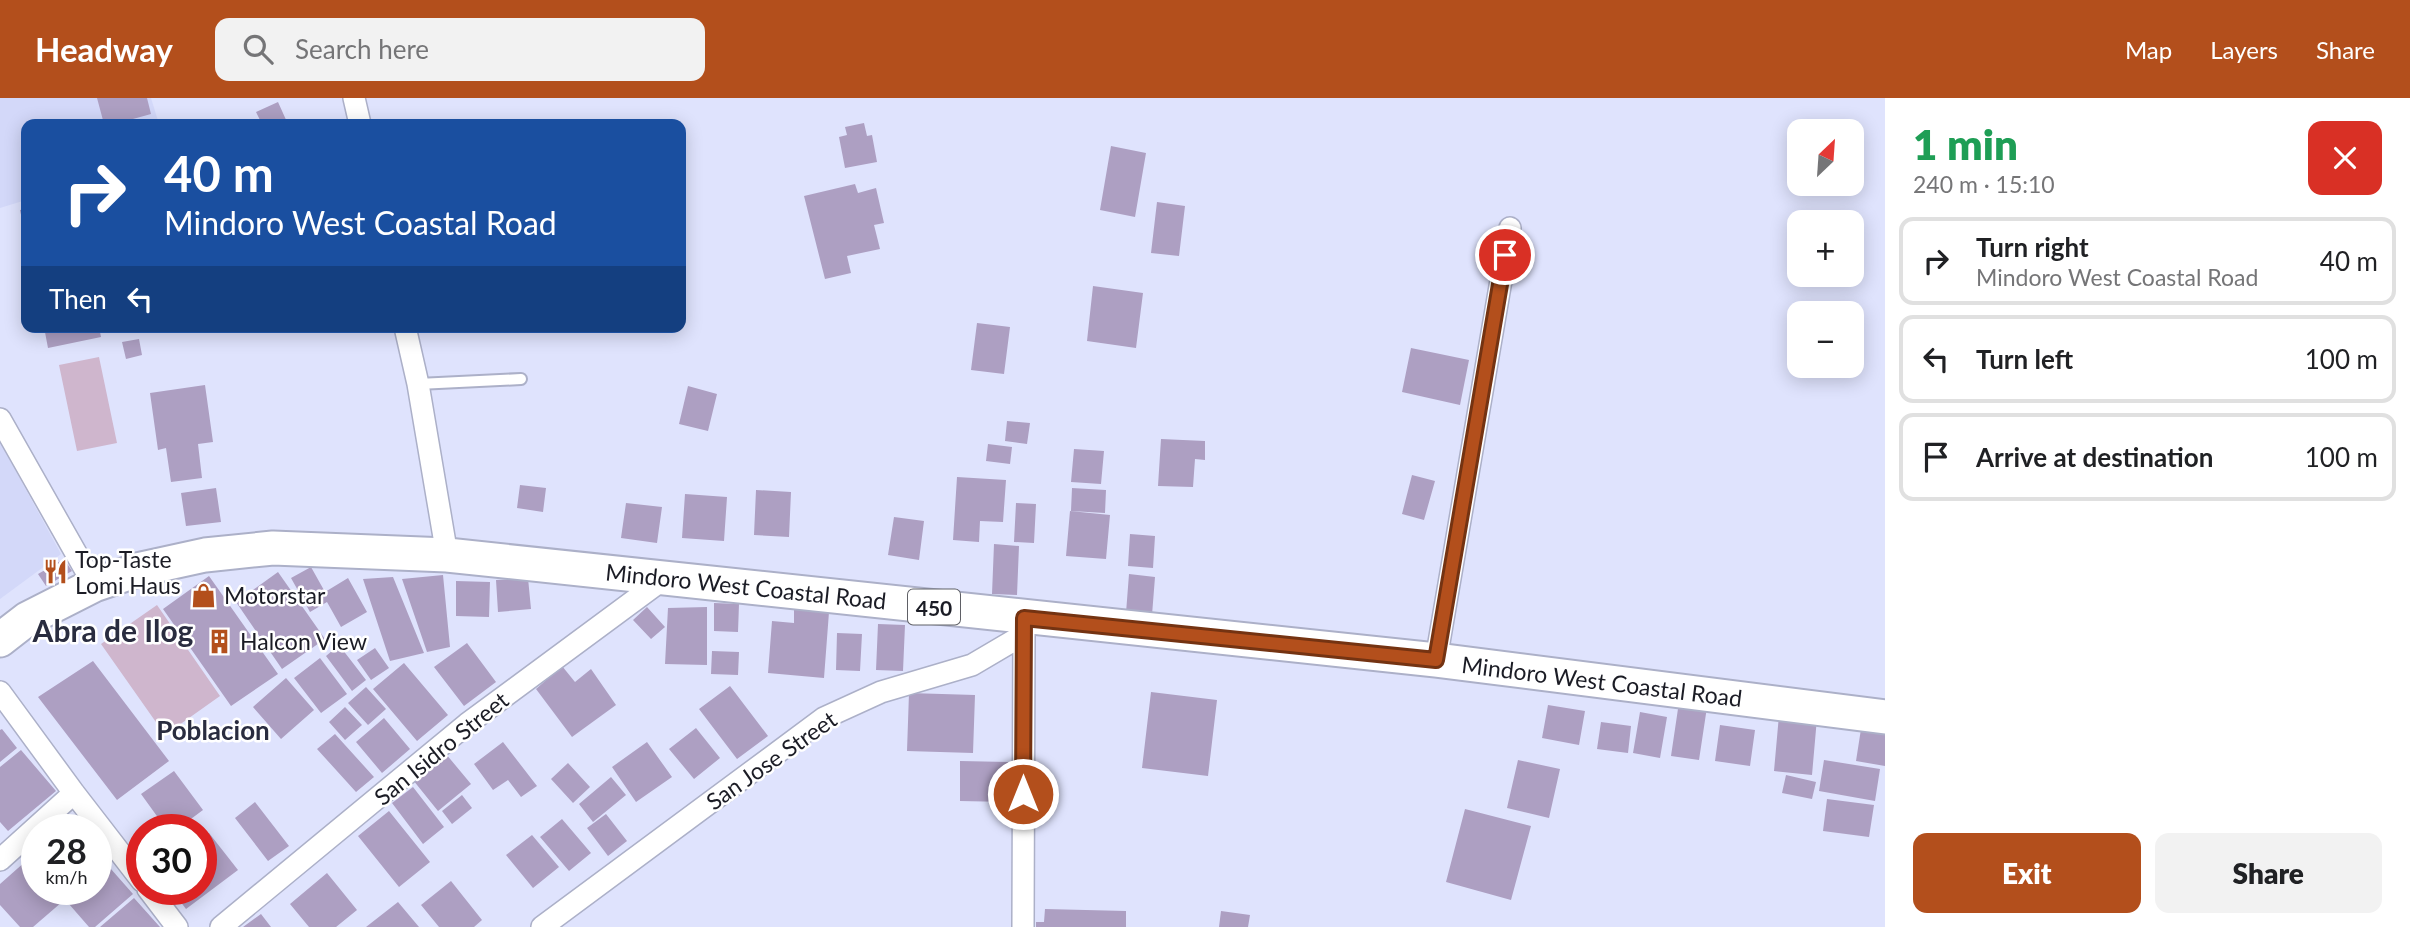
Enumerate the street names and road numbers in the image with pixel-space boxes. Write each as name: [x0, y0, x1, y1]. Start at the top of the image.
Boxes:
street label: Mindoro West Coastal Road: [604, 557, 888, 615]
road number: 450: [908, 589, 960, 624]
street label: Mindoro West Coastal Road: [1460, 650, 1744, 712]
street label: San Isidro Street: [368, 685, 514, 811]
street label: San Jose Street: [700, 704, 842, 815]

